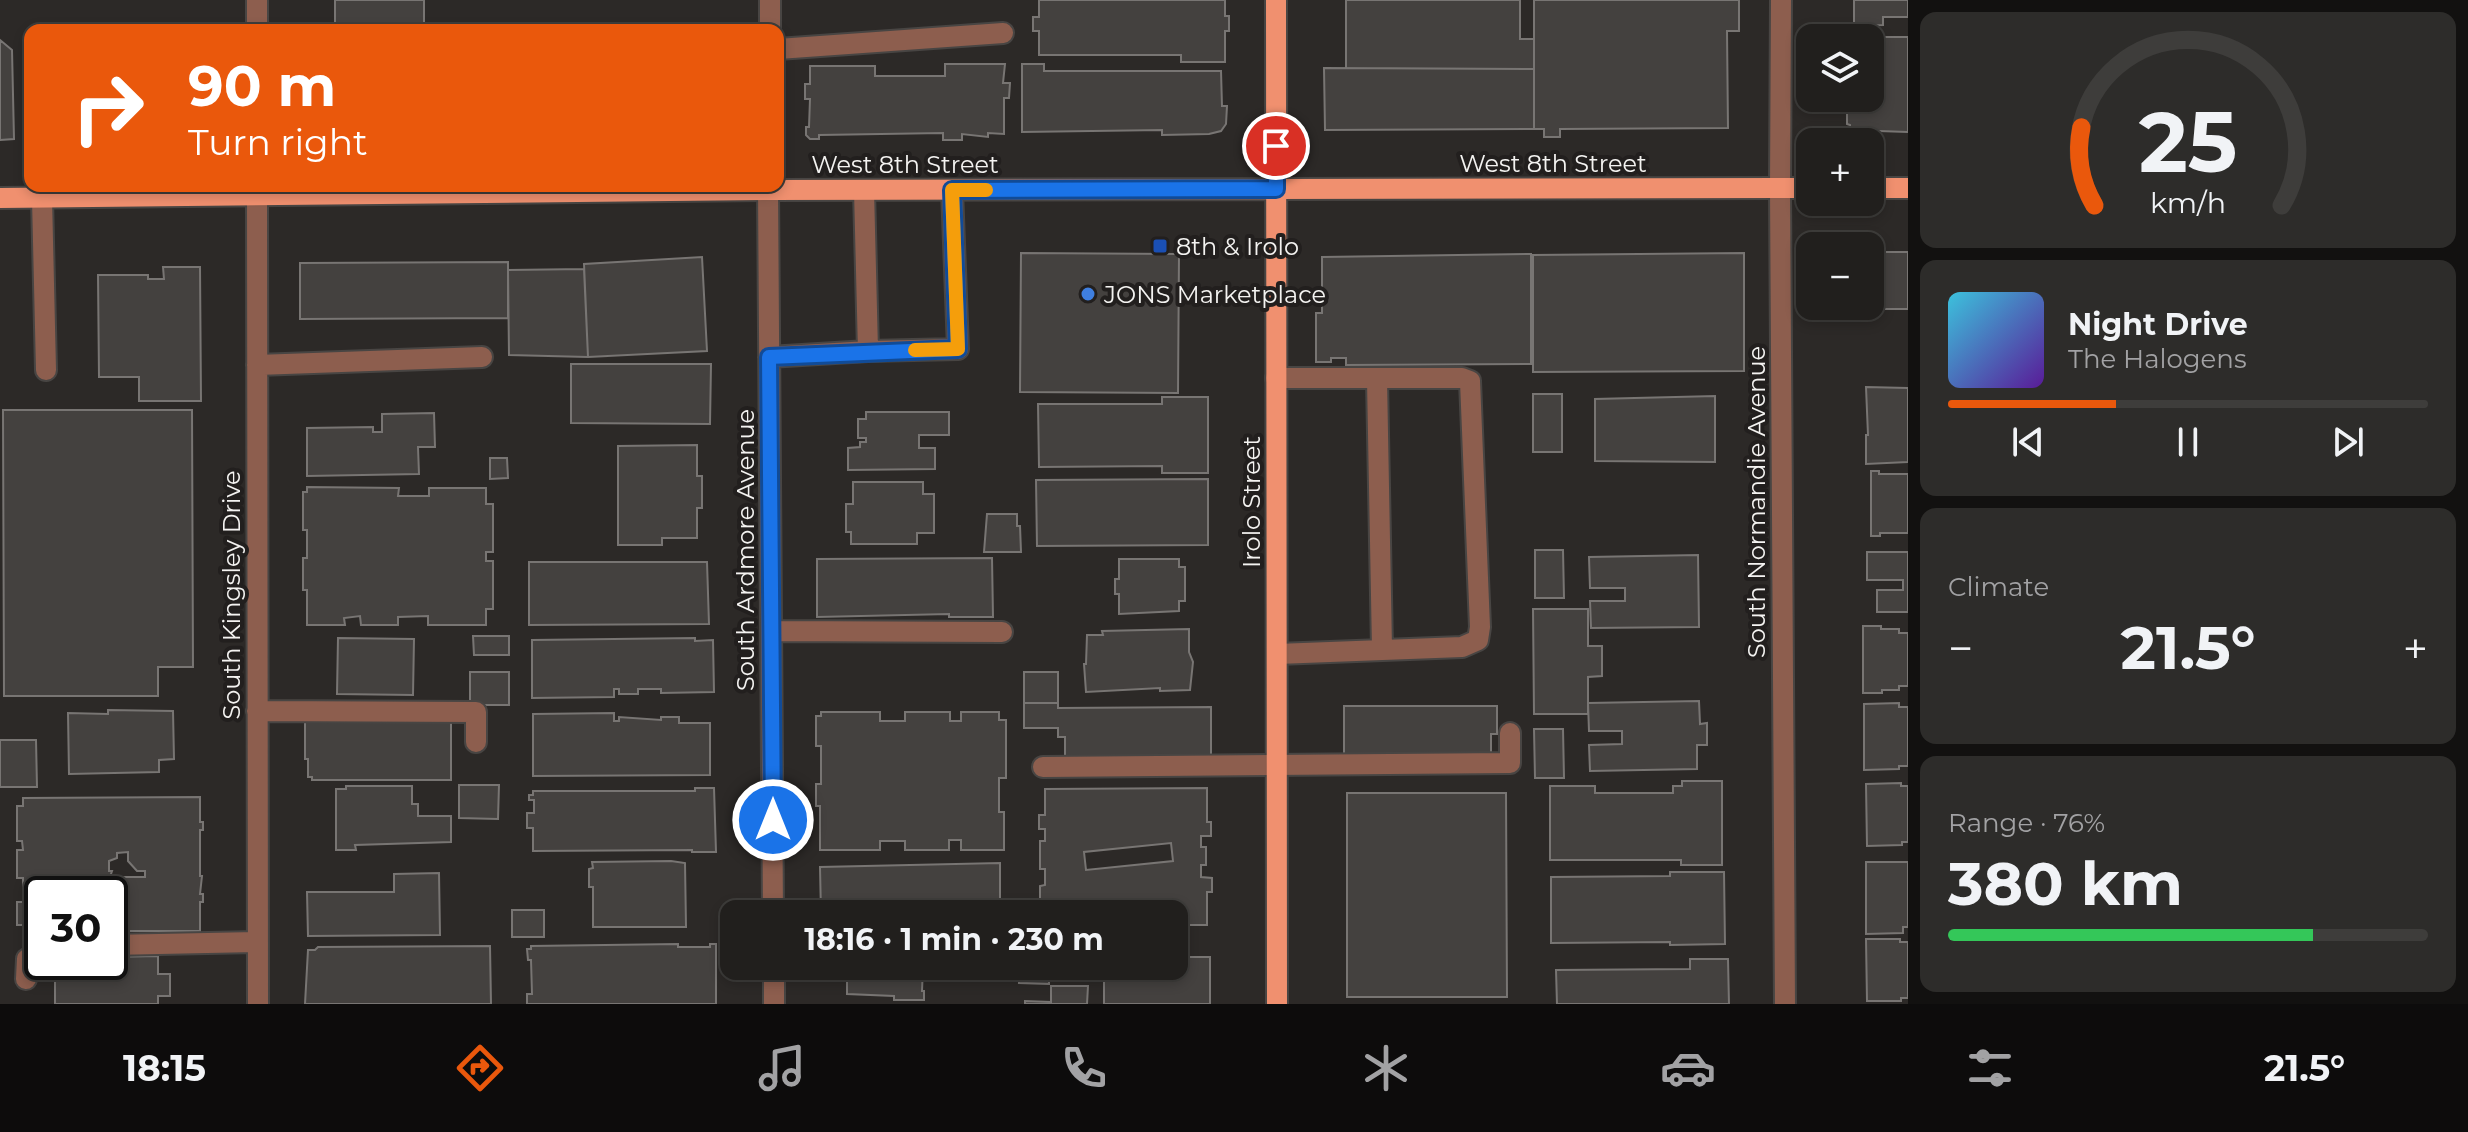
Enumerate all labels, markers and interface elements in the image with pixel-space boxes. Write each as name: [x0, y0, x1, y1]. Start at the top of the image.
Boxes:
map controls: [1796, 24, 1884, 320]
button: layers: [1796, 24, 1884, 112]
text: 90 m: [188, 52, 336, 120]
icon: right: [56, 56, 160, 160]
text: 25: [2139, 91, 2237, 193]
pin: [1242, 112, 1310, 180]
text: Turn right: [188, 120, 368, 164]
icon: arrive: [1254, 124, 1298, 168]
button: +: [1796, 128, 1884, 216]
street label: West 8th Street: [1459, 149, 1647, 178]
street label: West 8th Street: [811, 150, 999, 179]
text: km/h: [2150, 185, 2226, 220]
place label: 8th & Irolo: [1176, 232, 1299, 261]
button: −: [1796, 232, 1884, 320]
marker: 8th & Irolo: [1151, 237, 1169, 255]
place label: JONS Marketplace: [1103, 280, 1326, 309]
marker: JONS Marketplace: [1079, 285, 1097, 303]
text: Night Drive: [2068, 306, 2248, 343]
text: The Halogens: [2068, 343, 2247, 375]
street label: South Normandie Avenue: [1742, 346, 1771, 658]
street label: South Ardmore Avenue: [731, 409, 760, 691]
icon: previous: [2006, 420, 2050, 464]
icon: pause: [2166, 420, 2210, 464]
icon: next: [2326, 420, 2370, 464]
street label: Irolo Street: [1237, 436, 1266, 568]
street label: South Kingsley Drive: [217, 470, 246, 720]
text: Climate: [1948, 571, 2049, 603]
text: 21.5°: [2120, 611, 2256, 684]
text: −: [1948, 621, 1973, 675]
text: +: [2403, 621, 2428, 675]
position arrow: [731, 778, 815, 862]
text: Range · 76%: [1948, 807, 2105, 839]
text: 380 km: [1948, 847, 2183, 920]
speed limit sign: 30: [24, 876, 128, 980]
text: 18:16 · 1 min · 230 m: [804, 921, 1104, 958]
icon: directions: [452, 1040, 508, 1096]
icon: music: [754, 1040, 810, 1096]
icon: phone: [1056, 1040, 1112, 1096]
icon: climate: [1358, 1040, 1414, 1096]
icon: car: [1660, 1040, 1716, 1096]
icon: filters: [1962, 1040, 2018, 1096]
text: 18:15: [123, 1046, 206, 1090]
text: 21.5°: [2264, 1046, 2345, 1090]

